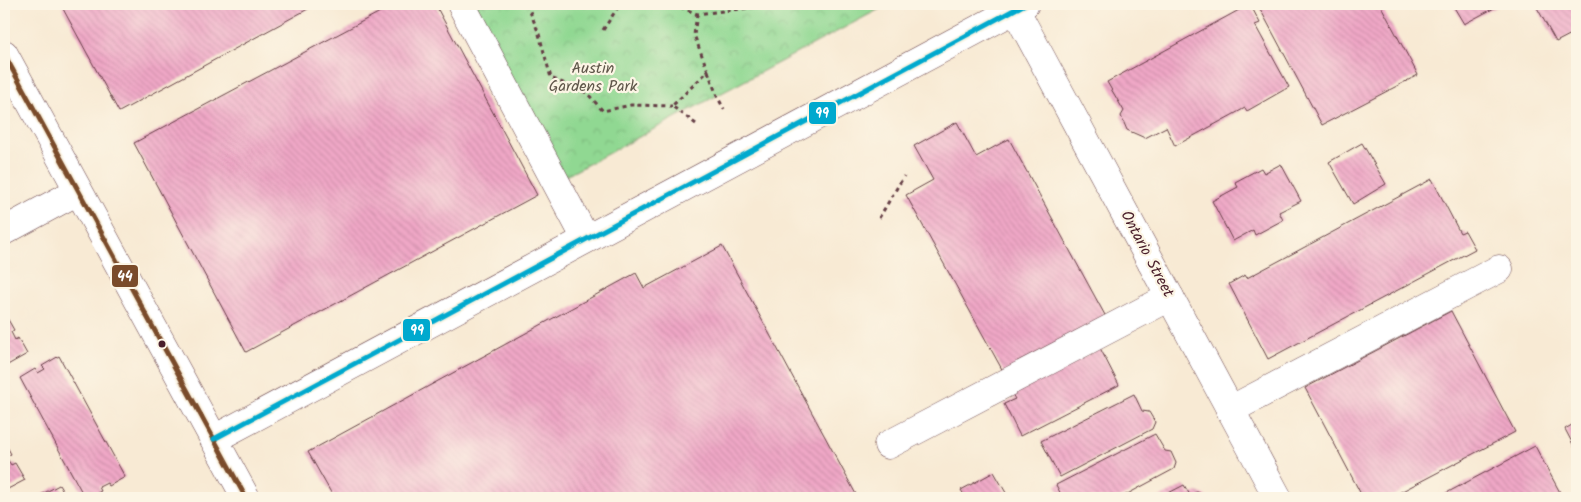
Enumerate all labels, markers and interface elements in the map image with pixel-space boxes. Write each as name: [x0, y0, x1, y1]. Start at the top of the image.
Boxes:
park label: Austin Gardens Park: [549, 56, 638, 99]
line badge: 99: [808, 101, 837, 125]
text: 99: [815, 103, 829, 125]
street label: Ontario Street: [1114, 206, 1181, 303]
line badge: 44: [111, 264, 139, 288]
text: 44: [117, 266, 133, 288]
line badge: 99: [402, 318, 431, 342]
text: 99: [410, 320, 424, 342]
unlabelled marker: [157, 339, 167, 349]

